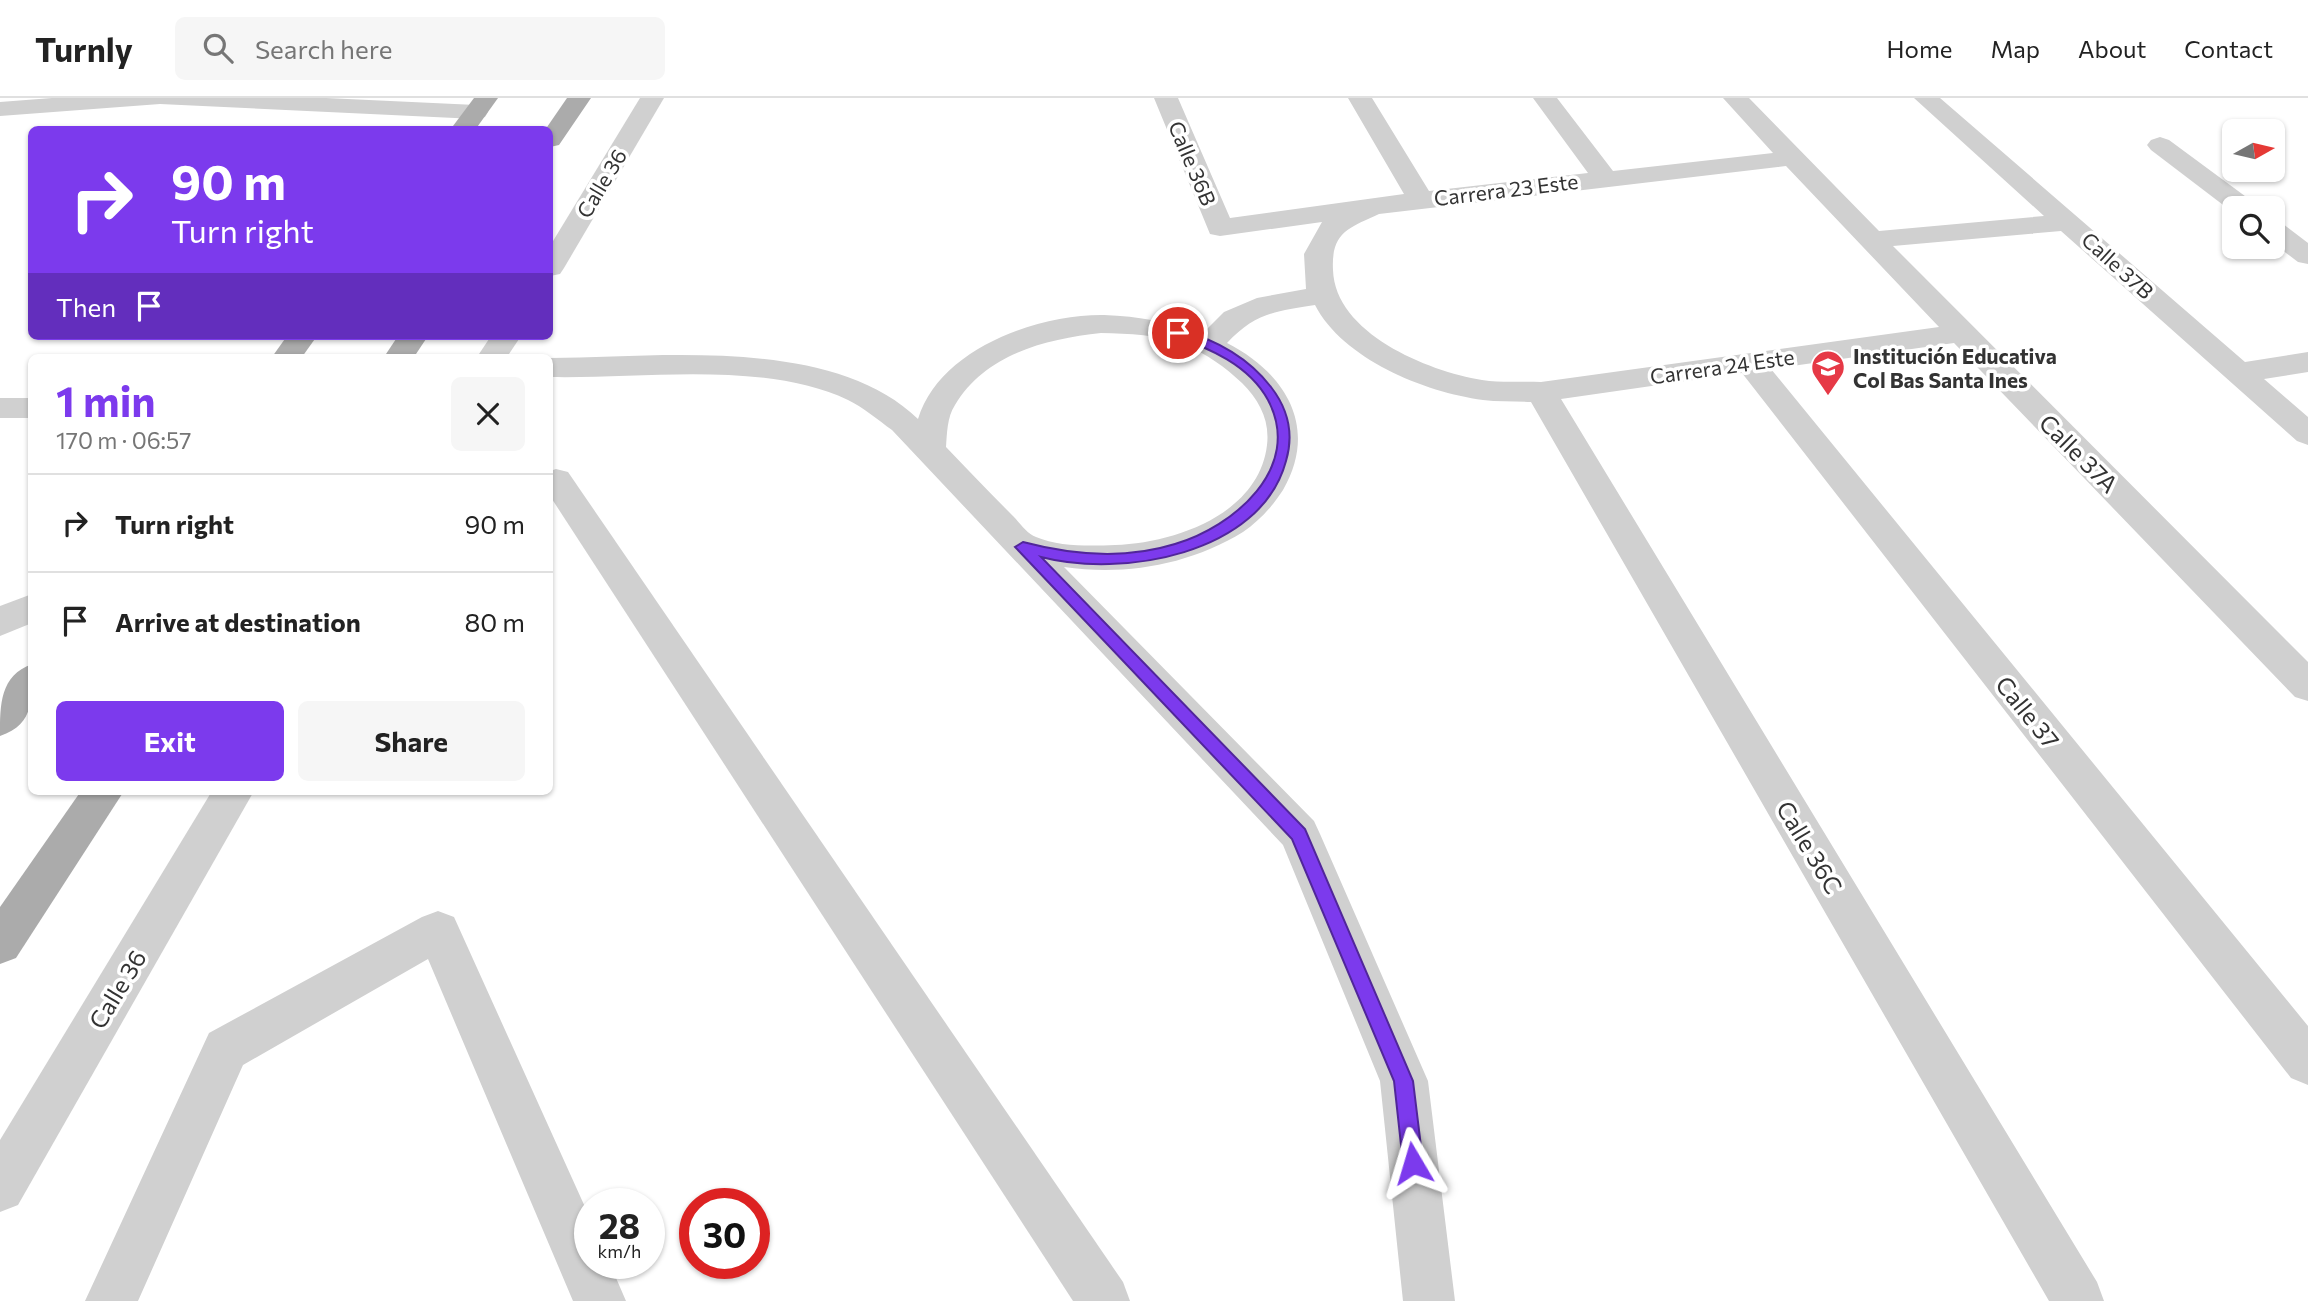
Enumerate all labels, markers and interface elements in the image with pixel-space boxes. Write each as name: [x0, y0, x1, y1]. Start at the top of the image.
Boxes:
search box: [175, 17, 665, 80]
text: Turnly: [35, 28, 133, 69]
icon: search: [199, 29, 237, 67]
text: Search here: [255, 33, 392, 64]
text: Home: [1887, 34, 1953, 63]
text: Map: [1991, 34, 2040, 63]
text: About: [2078, 34, 2146, 63]
text: Contact: [2184, 34, 2273, 63]
street label: Calle 36B: [1164, 117, 1222, 209]
north arrow: [2222, 119, 2286, 182]
map controls: [2222, 119, 2285, 259]
street label: Calle 36: [571, 144, 631, 222]
text: 90 m: [171, 150, 286, 210]
icon: right: [56, 154, 147, 245]
street label: Carrera 23 Este: [1432, 168, 1580, 210]
button: search: [2222, 196, 2285, 259]
text: Turn right: [171, 210, 314, 250]
street label: Calle 37B: [2077, 226, 2159, 304]
icon: arrive: [130, 287, 168, 325]
text: Then: [56, 291, 116, 322]
pin: [1148, 303, 1208, 363]
icon: arrive: [1159, 314, 1197, 352]
place label: Institución Educativa Col Bas Santa Ines: [1853, 343, 2057, 392]
street label: Carrera 24 Este: [1648, 344, 1796, 388]
school or university icon: Institución Educativa Col Bas Santa Ines: [1809, 348, 1847, 397]
text: 1 min: [56, 374, 156, 426]
button: close: [451, 377, 525, 451]
street label: Calle 37A: [2034, 408, 2124, 498]
text: 170 m · 06:57: [56, 426, 191, 454]
icon: right: [56, 504, 94, 542]
text: Turn right: [115, 508, 234, 539]
text: 90 m: [465, 508, 525, 539]
icon: arrive: [56, 602, 94, 640]
text: Arrive at destination: [115, 606, 361, 637]
text: 80 m: [465, 606, 525, 637]
street label: Calle 37: [1990, 670, 2066, 754]
button: Exit: [56, 701, 284, 781]
button: Share: [298, 701, 525, 781]
street label: Calle 36C: [1771, 795, 1849, 899]
street label: Calle 36: [82, 944, 152, 1034]
position arrow: [1376, 1126, 1450, 1200]
speed limit sign: 30: [679, 1188, 770, 1279]
text: 28: [599, 1203, 640, 1246]
text: km/h: [598, 1240, 641, 1262]

